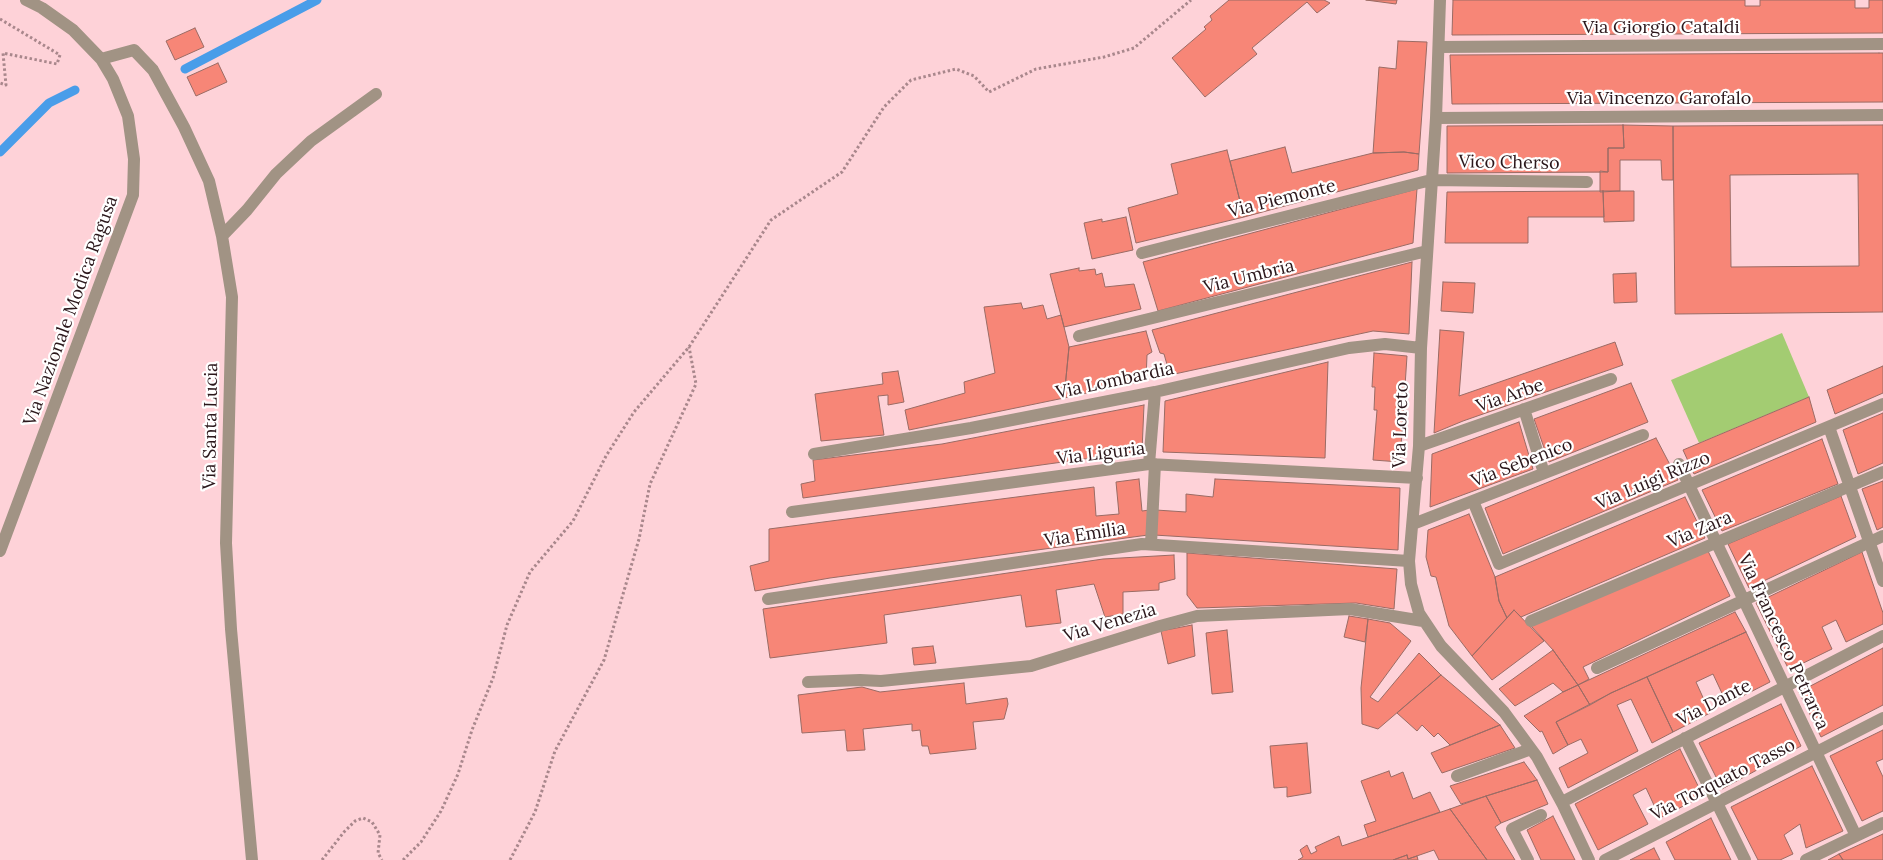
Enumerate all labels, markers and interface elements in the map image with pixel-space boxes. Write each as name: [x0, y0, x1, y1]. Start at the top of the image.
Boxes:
street label: Via Giorgio Cataldi: [1583, 17, 1739, 39]
street label: Via Vincenzo Garofalo: [1567, 88, 1751, 110]
street label: Vico Cherso: [1458, 151, 1560, 175]
street label: Via Piemonte: [1226, 175, 1338, 223]
street label: Via Nazionale Modica Ragusa: [19, 193, 123, 429]
street label: Via Umbria: [1201, 255, 1297, 299]
street label: Via Lombardia: [1054, 358, 1176, 404]
street label: Via Santa Lucia: [199, 362, 223, 490]
street label: Via Arbe: [1473, 374, 1547, 418]
street label: Via Loreto: [1389, 382, 1413, 468]
street label: Via Sebenico: [1468, 434, 1576, 492]
street label: Via Liguria: [1056, 438, 1146, 470]
street label: Via Luigi Rizzo: [1593, 447, 1713, 515]
street label: Via Zara: [1665, 507, 1735, 553]
street label: Via Emilia: [1043, 518, 1127, 552]
street label: Via Francesco Petrarca: [1733, 551, 1833, 733]
street label: Via Venezia: [1061, 599, 1159, 647]
street label: Via Dante: [1673, 675, 1755, 731]
street label: Via Torquato Tasso: [1647, 734, 1799, 826]

